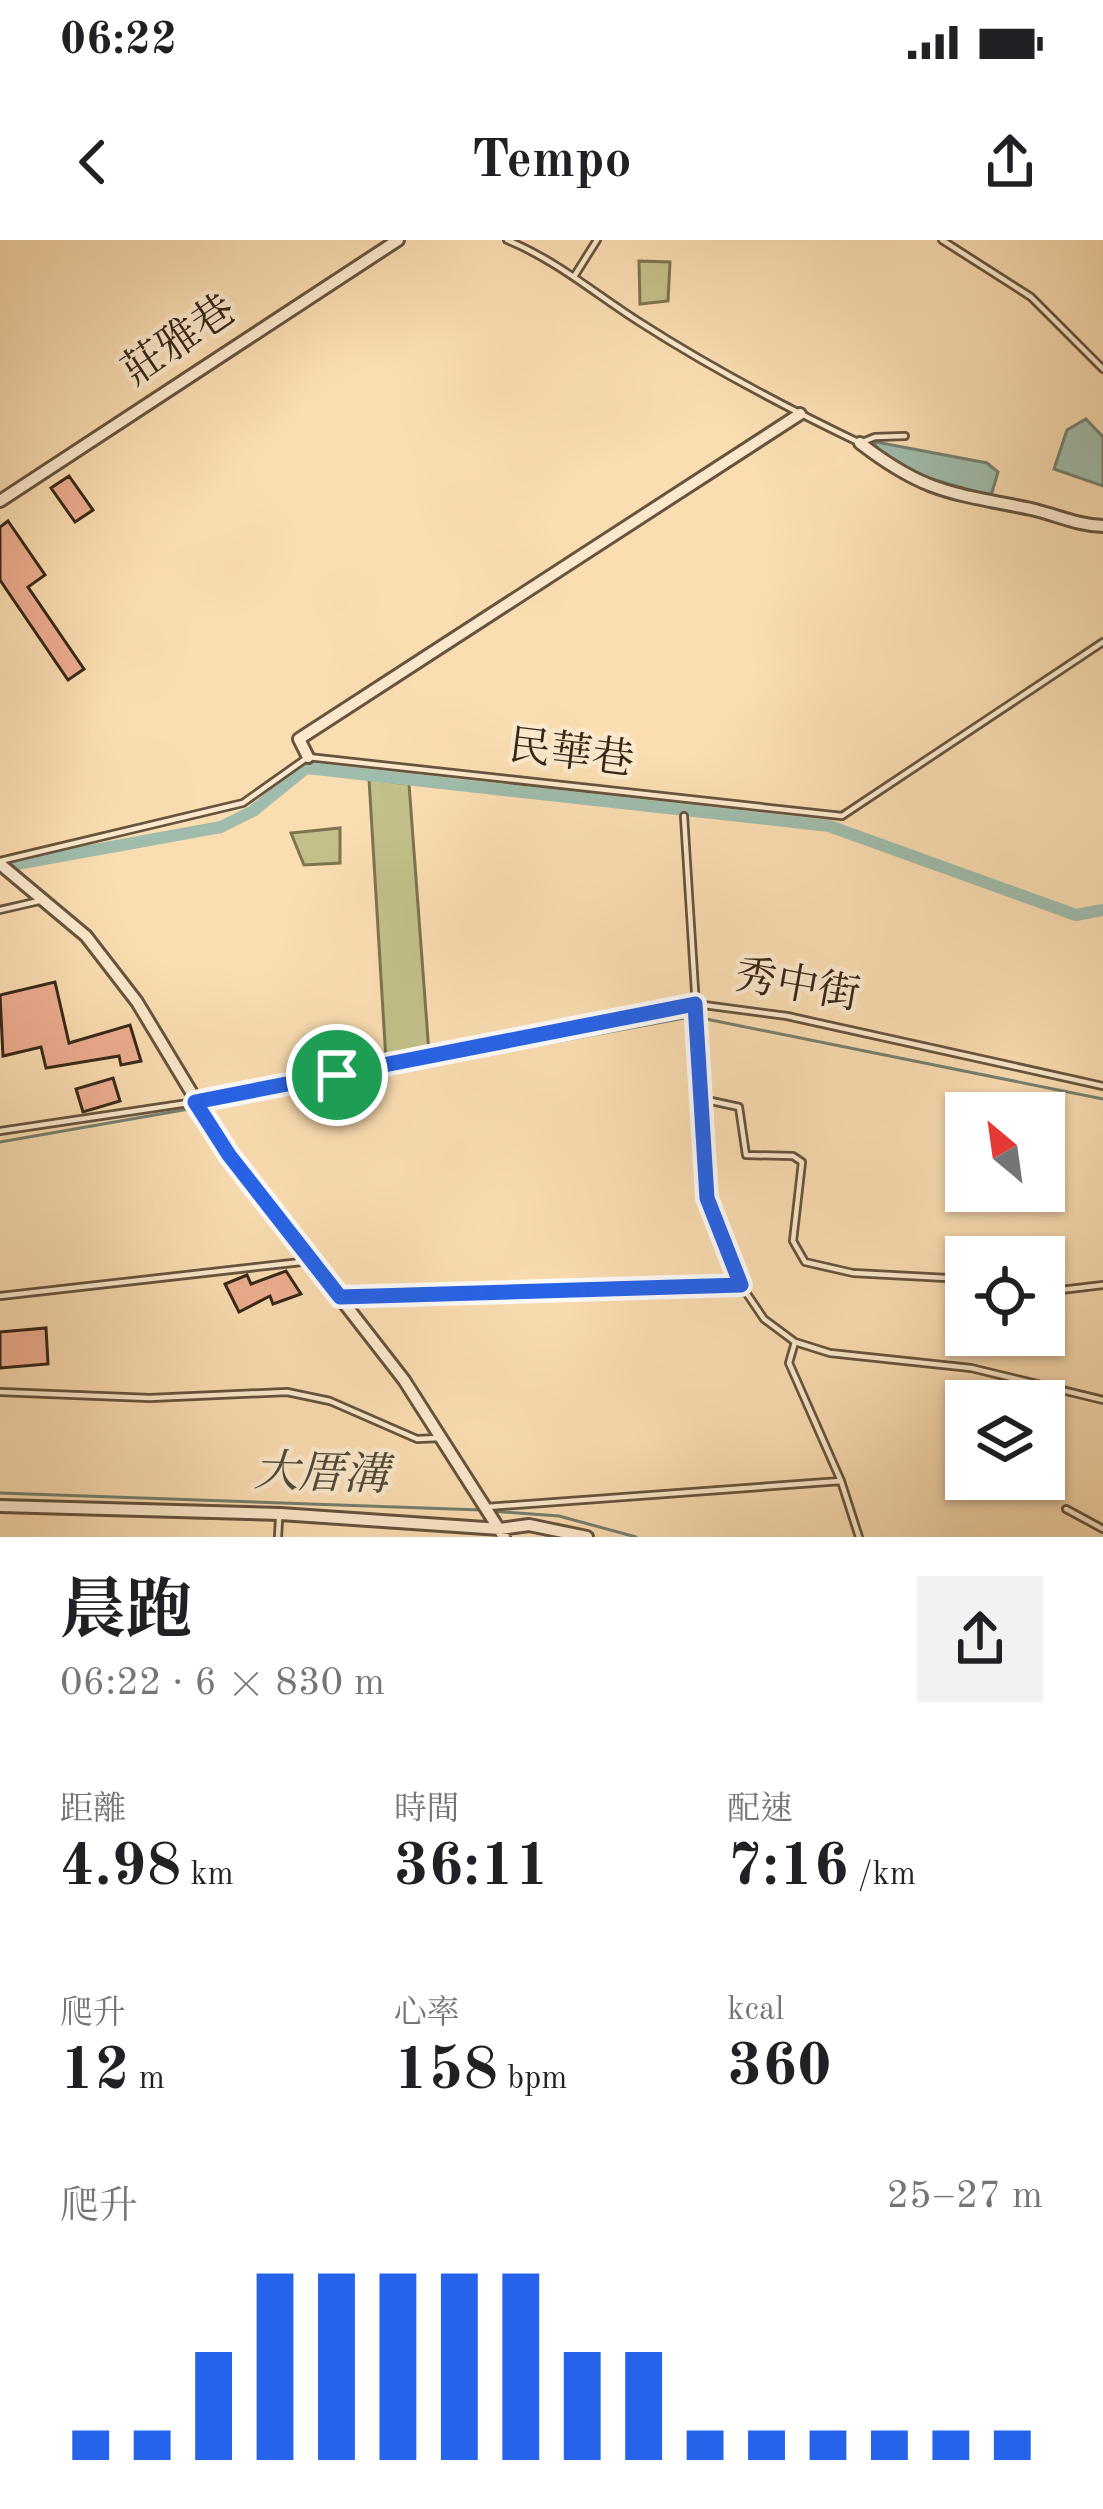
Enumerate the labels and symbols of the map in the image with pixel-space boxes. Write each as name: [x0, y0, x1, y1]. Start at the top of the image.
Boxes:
street label: 莊雅巷: [114, 286, 244, 395]
street label: 民華巷: [506, 723, 637, 784]
street label: 秀中街: [731, 951, 863, 1019]
pin: [286, 1024, 388, 1126]
north arrow: [945, 1092, 1065, 1212]
water label: 大厝溝: [253, 1447, 395, 1501]

